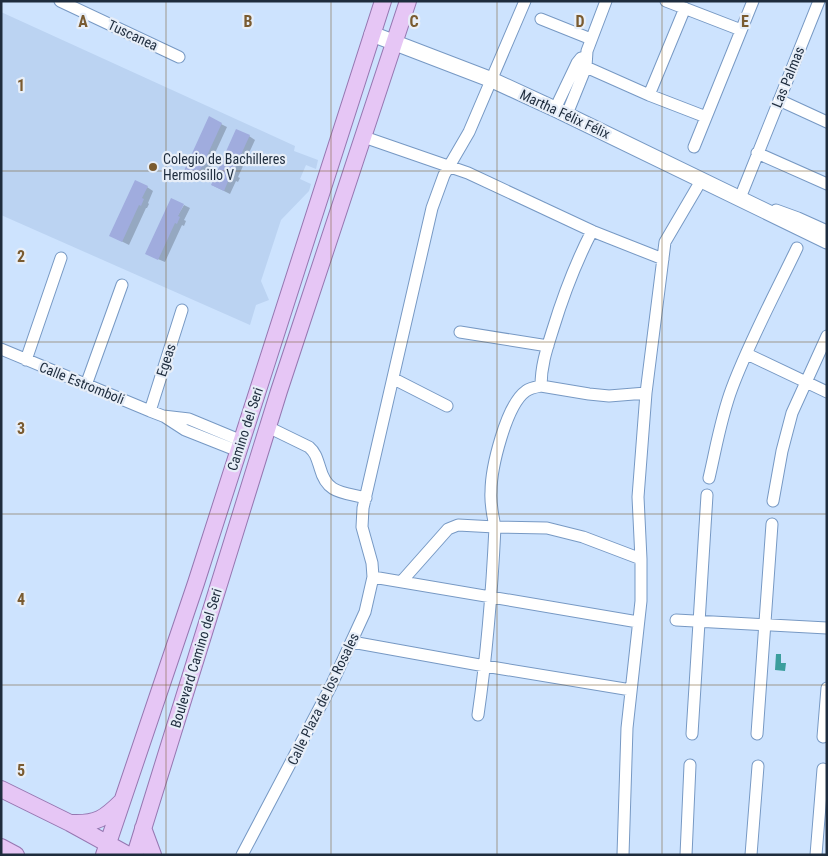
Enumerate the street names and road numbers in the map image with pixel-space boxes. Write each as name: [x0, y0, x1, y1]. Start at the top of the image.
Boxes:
street label: Tuscanea: [106, 17, 160, 53]
street label: Las Palmas: [769, 44, 807, 110]
street label: Martha Félix Félix: [517, 86, 613, 142]
street label: Egeas: [153, 342, 179, 378]
street label: Calle Estromboli: [37, 359, 127, 407]
street label: Camino del Seri: [224, 385, 266, 473]
street label: Boulevard Camino del Seri: [167, 586, 225, 730]
street label: Calle Plaza de los Rosales: [284, 630, 362, 768]

